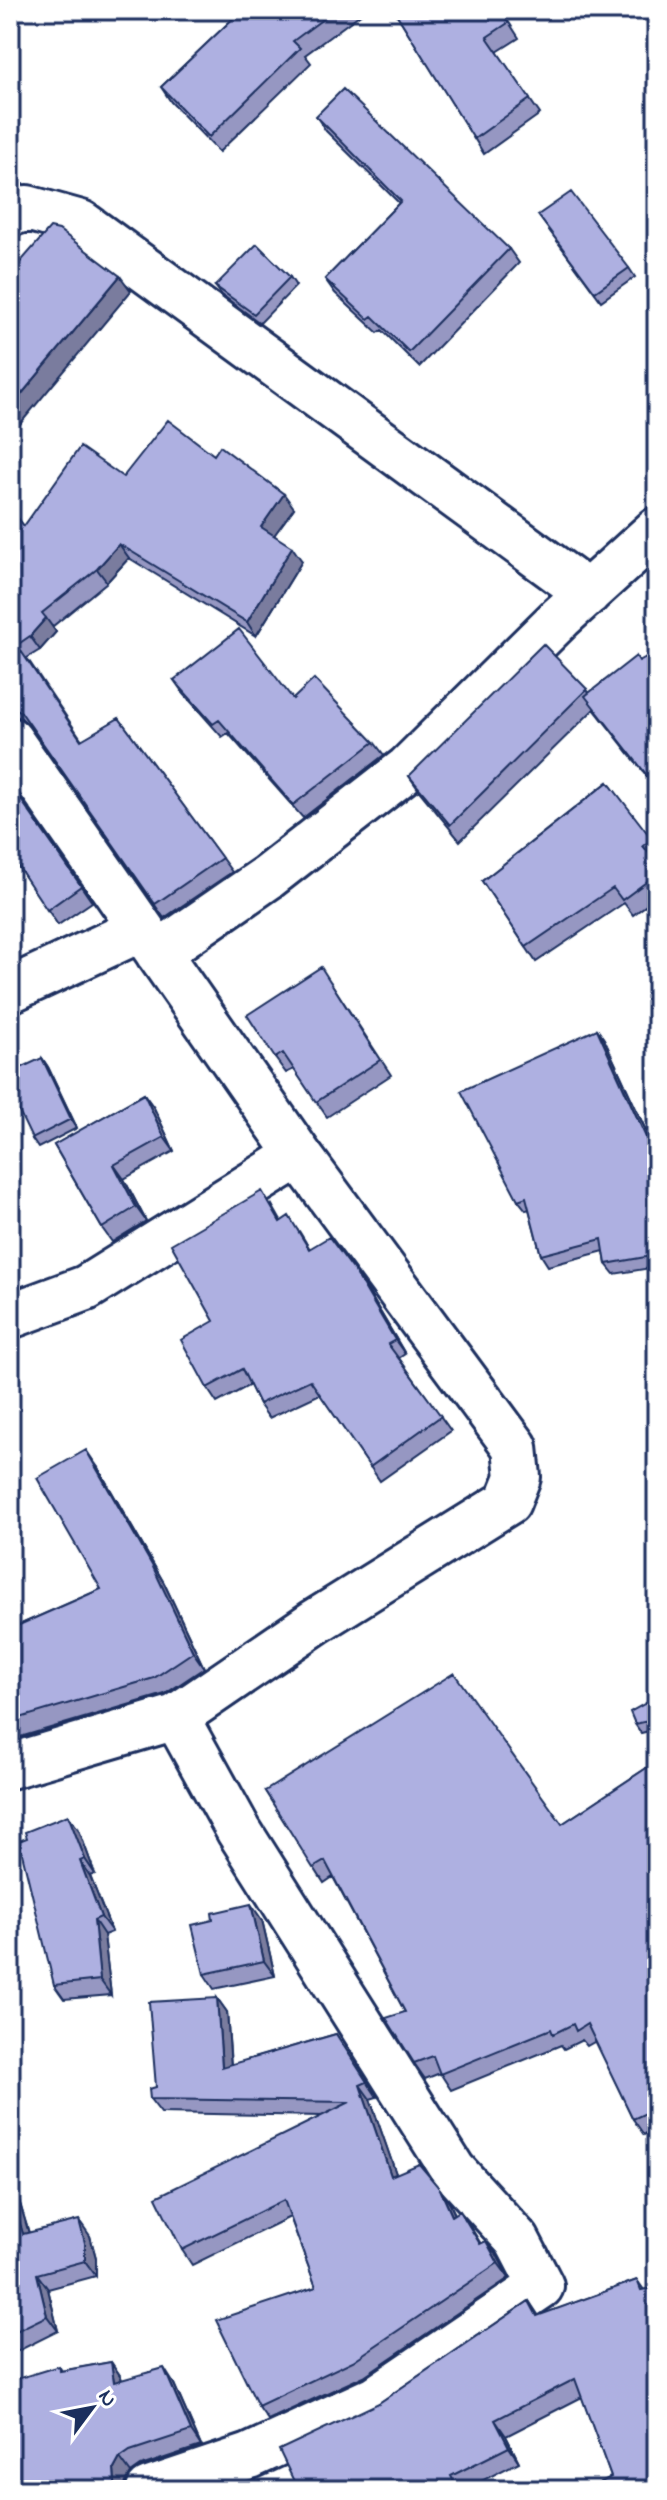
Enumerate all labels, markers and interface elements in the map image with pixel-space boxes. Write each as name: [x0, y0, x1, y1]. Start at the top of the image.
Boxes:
north arrow: [52, 2368, 132, 2448]
text: N: [89, 2384, 124, 2414]

